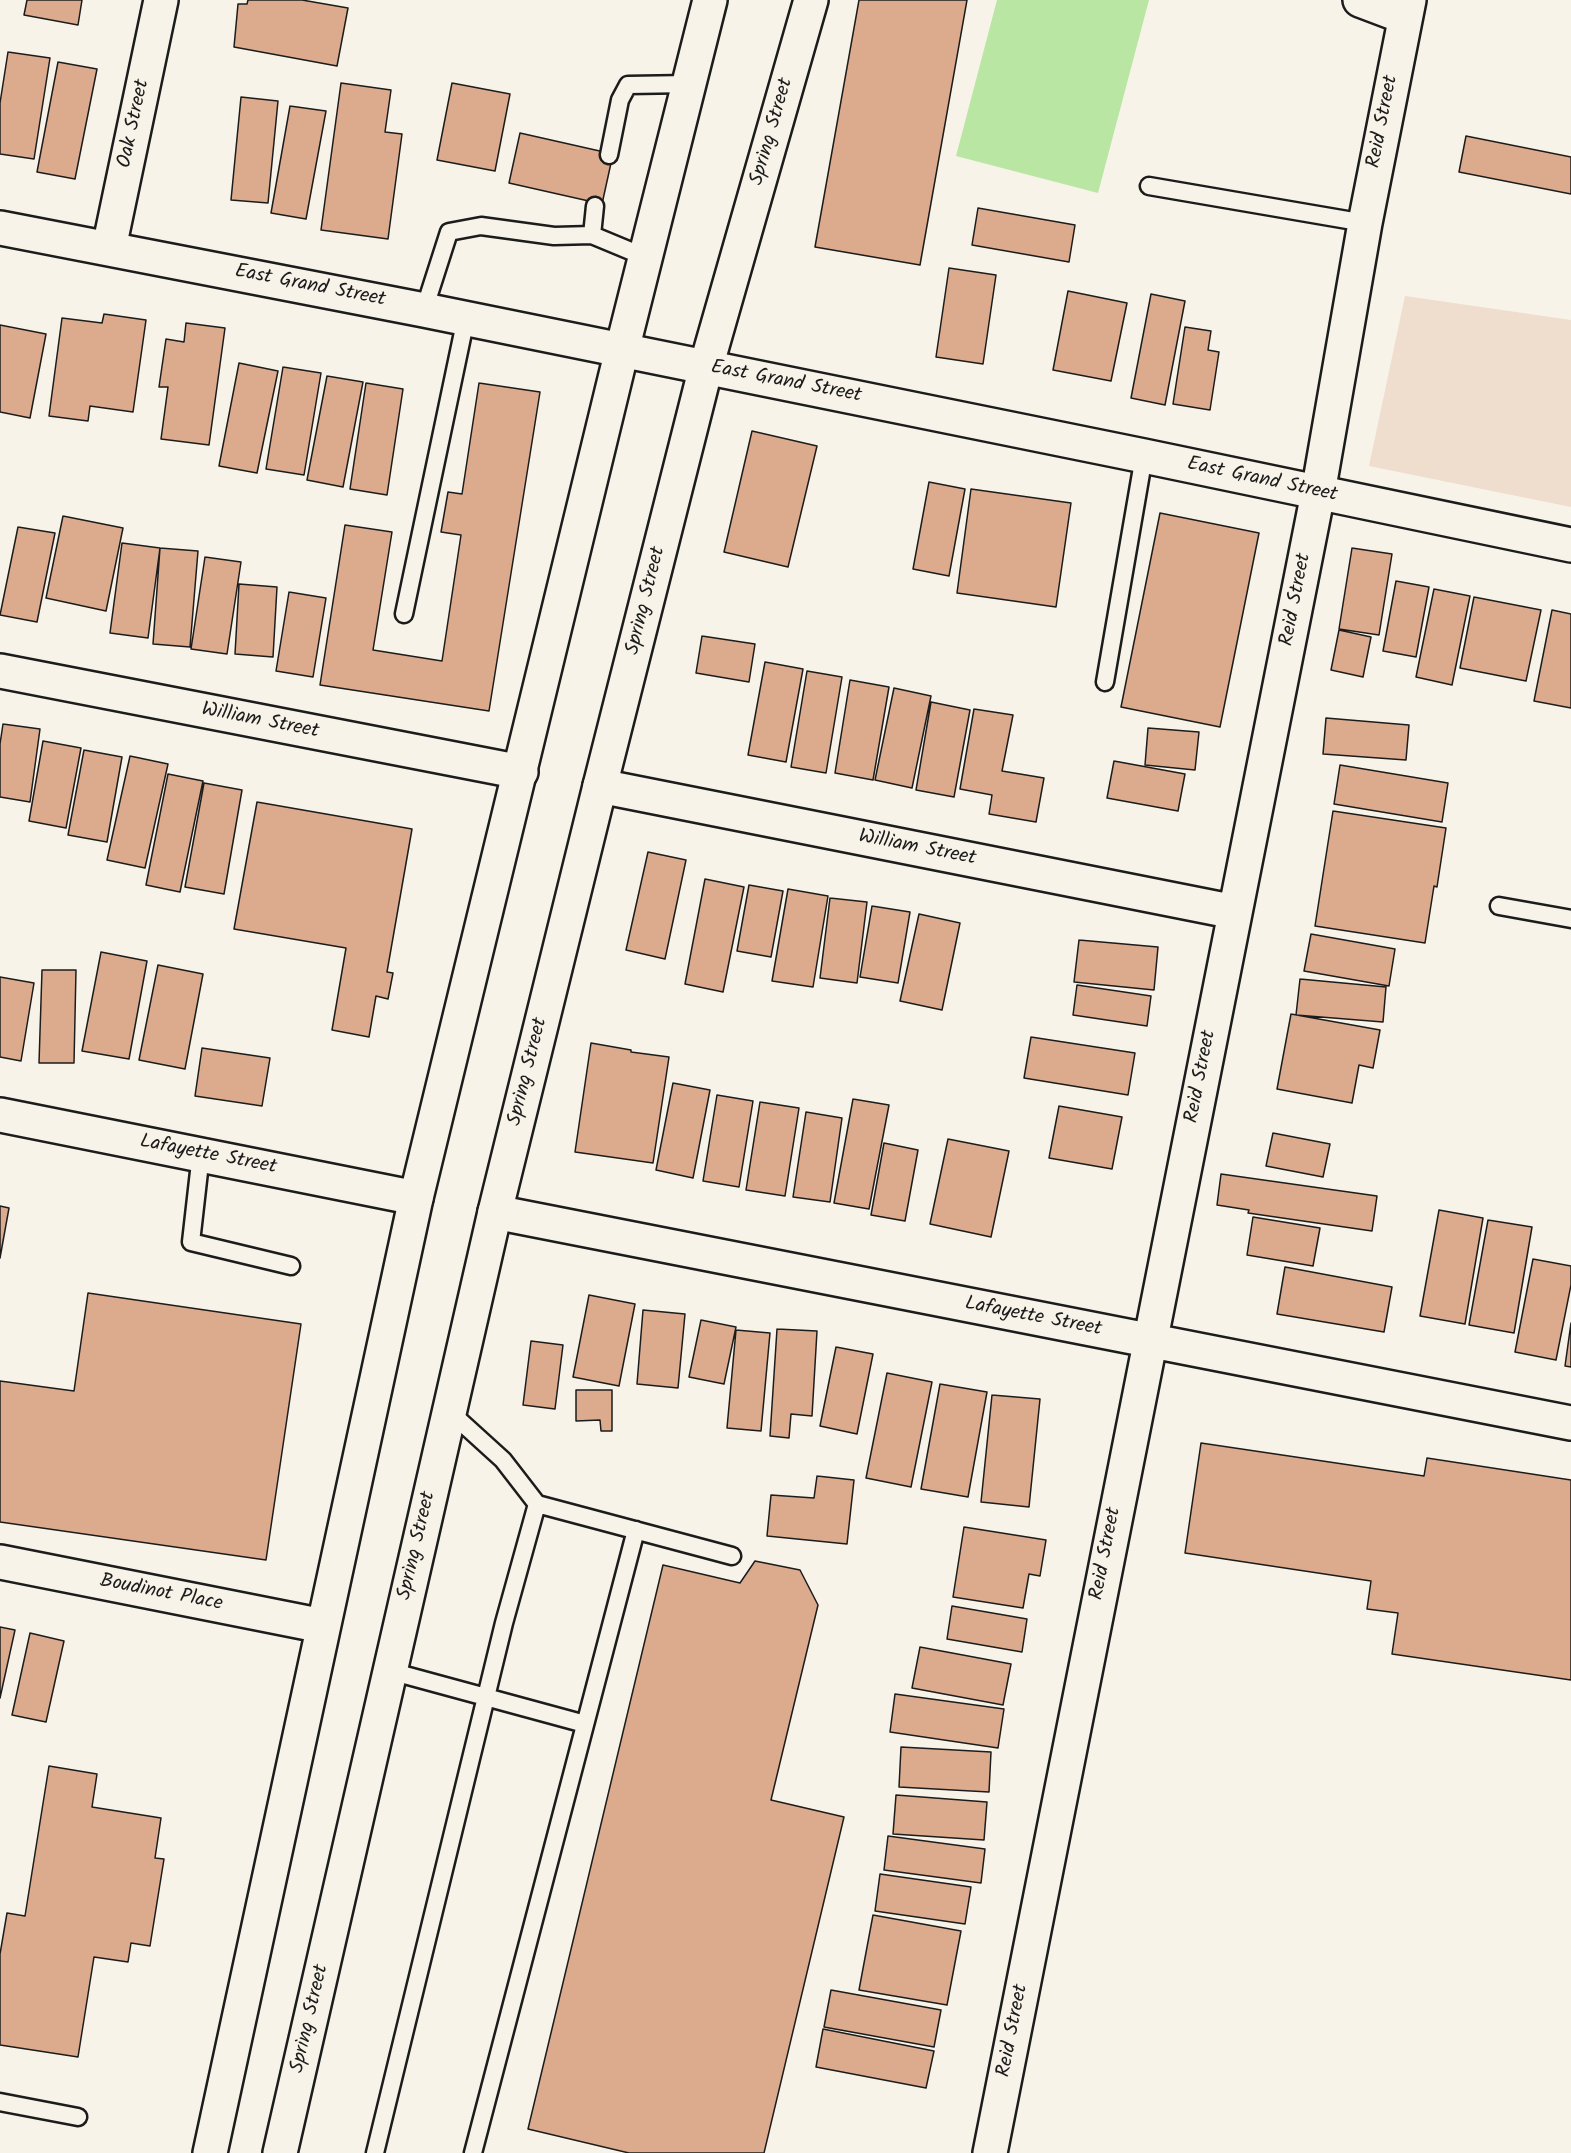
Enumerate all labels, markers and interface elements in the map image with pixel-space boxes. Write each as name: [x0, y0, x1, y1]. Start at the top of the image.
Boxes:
street label: Reid Street: [1363, 73, 1405, 171]
street label: Spring Street: [746, 76, 800, 188]
street label: Oak Street: [114, 78, 156, 170]
street label: East Grand Street: [233, 261, 387, 313]
street label: East Grand Street: [709, 357, 863, 409]
street label: East Grand Street: [1185, 453, 1339, 509]
street label: Spring Street: [622, 545, 672, 657]
street label: Reid Street: [1276, 551, 1318, 649]
street label: William Street: [199, 699, 321, 745]
street label: William Street: [856, 826, 978, 872]
street label: Spring Street: [504, 1016, 554, 1128]
street label: Reid Street: [1181, 1028, 1223, 1126]
street label: Lafayette Street: [138, 1131, 278, 1181]
street label: Lafayette Street: [963, 1293, 1103, 1343]
street label: Spring Street: [394, 1489, 442, 1603]
street label: Reid Street: [1086, 1505, 1128, 1603]
street label: Boudinot Place: [98, 1570, 224, 1618]
street label: Spring Street: [287, 1962, 335, 2076]
street label: Reid Street: [993, 1982, 1035, 2080]

